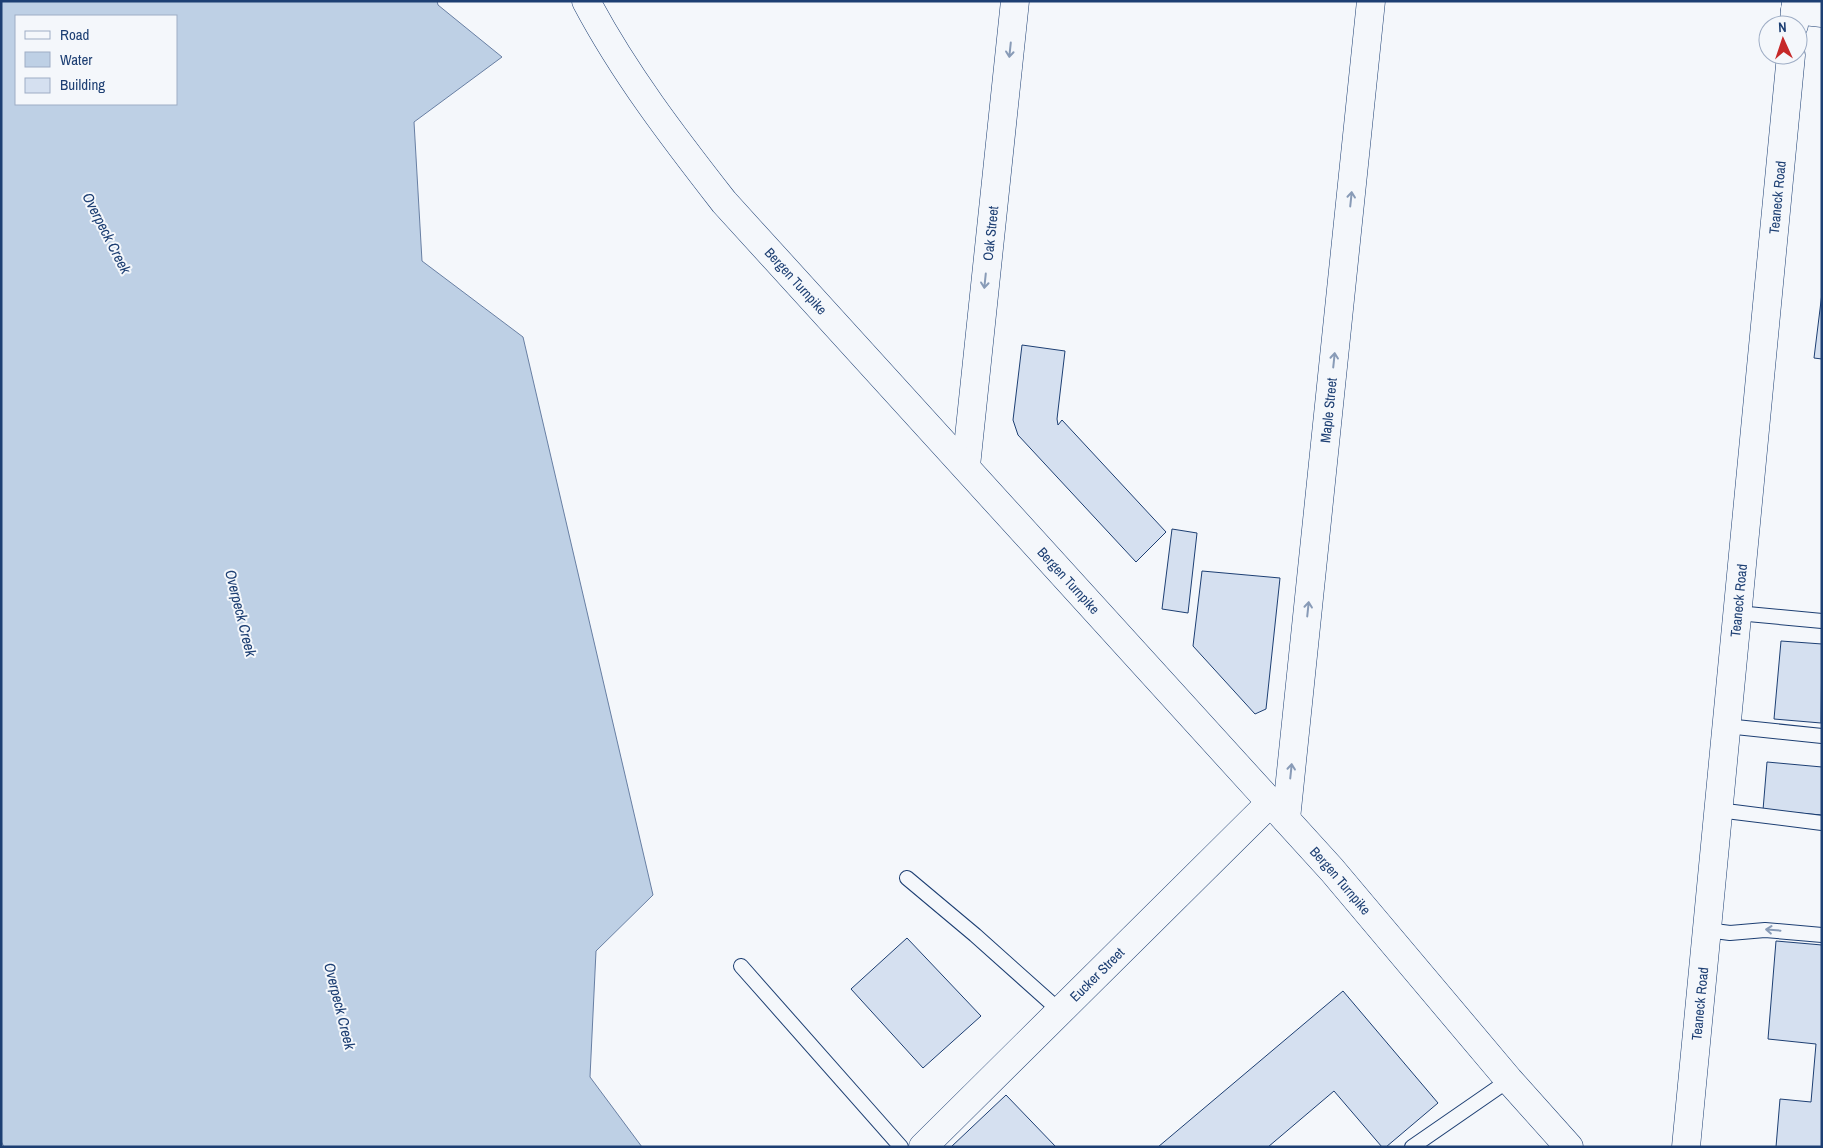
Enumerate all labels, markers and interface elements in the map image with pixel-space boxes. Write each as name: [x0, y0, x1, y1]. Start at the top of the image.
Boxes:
legend: [15, 15, 178, 105]
north arrow: [1758, 15, 1808, 65]
text: N: [1778, 18, 1787, 36]
text: Road: [60, 24, 89, 45]
one-way arrow: [1005, 41, 1015, 57]
text: Water: [60, 49, 92, 70]
text: Building: [60, 74, 105, 95]
street label: Teaneck Road: [1765, 160, 1790, 235]
water label: Overpeck Creek: [77, 189, 137, 278]
one-way arrow: [1346, 191, 1356, 207]
street label: Oak Street: [979, 205, 1002, 262]
street label: Bergen Turnpike: [761, 244, 831, 318]
one-way arrow: [980, 273, 990, 289]
one-way arrow: [1329, 353, 1339, 369]
street label: Maple Street: [1316, 377, 1341, 444]
street label: Bergen Turnpike: [1033, 543, 1104, 618]
street label: Teaneck Road: [1726, 563, 1751, 638]
water label: Overpeck Creek: [220, 567, 262, 659]
one-way arrow: [1303, 601, 1313, 617]
one-way arrow: [1287, 763, 1296, 779]
street label: Bergen Turnpike: [1306, 843, 1375, 918]
one-way arrow: [1765, 926, 1781, 935]
street label: Eucker Street: [1066, 944, 1128, 1005]
water label: Overpeck Creek: [319, 960, 361, 1052]
street label: Teaneck Road: [1687, 966, 1712, 1041]

